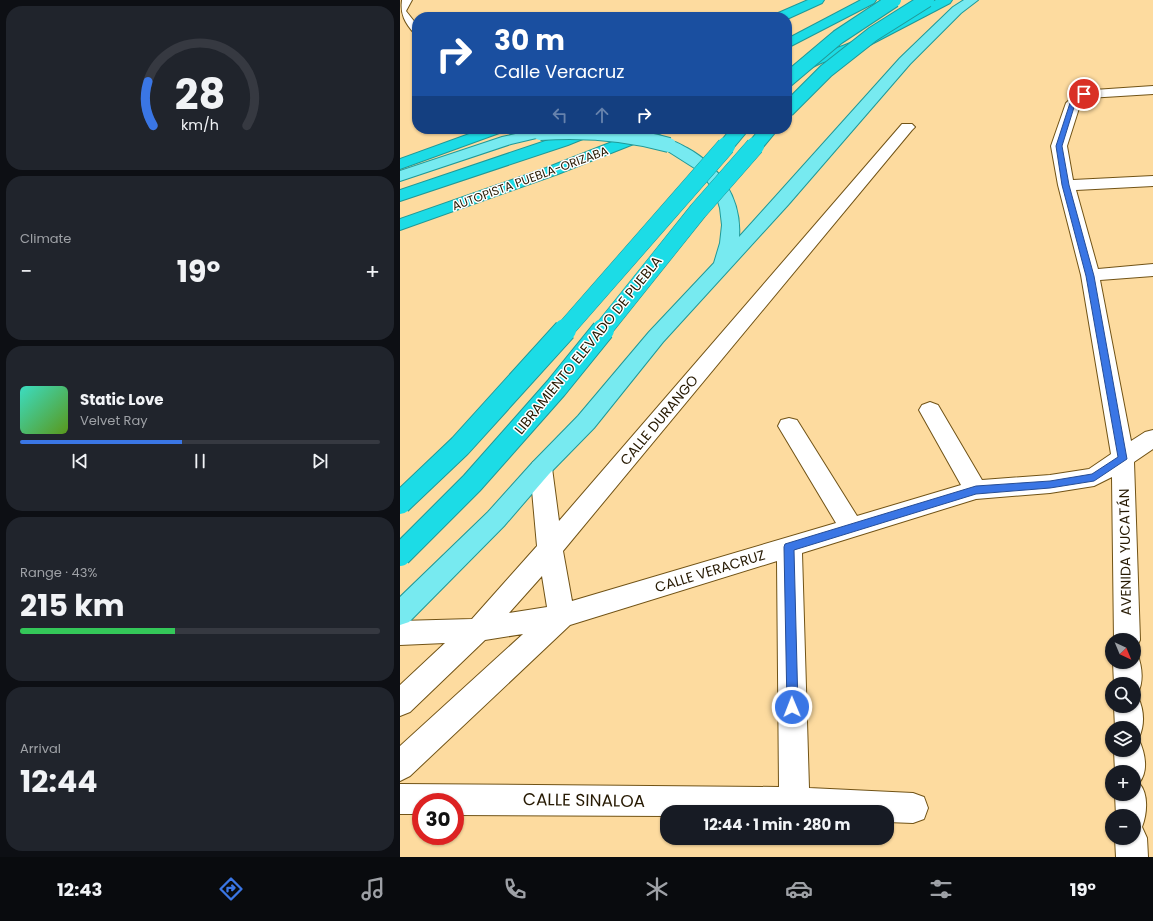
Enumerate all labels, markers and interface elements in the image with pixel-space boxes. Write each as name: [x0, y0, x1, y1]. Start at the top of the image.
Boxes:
text: 30 m: [494, 21, 565, 60]
icon: right: [428, 28, 480, 80]
text: Calle Veracruz: [494, 59, 624, 84]
text: 28: [175, 65, 225, 124]
pin: [1067, 77, 1101, 111]
icon: arrive: [1073, 83, 1095, 105]
icon: left: [549, 104, 571, 126]
icon: ahead: [591, 104, 613, 126]
icon: right: [633, 104, 655, 126]
text: km/h: [181, 115, 219, 135]
street label: AUTOPISTA PUEBLA-ORIZABA: [450, 142, 610, 214]
text: Climate: [20, 229, 71, 248]
text: 19°: [177, 250, 220, 293]
street label: LIBRAMIENTO ELEVADO DE PUEBLA: [510, 251, 666, 439]
text: −: [20, 256, 32, 287]
text: +: [365, 256, 380, 287]
street label: CALLE DURANGO: [615, 371, 703, 469]
text: Static Love: [80, 389, 164, 410]
text: Velvet Ray: [80, 411, 148, 430]
icon: previous: [69, 450, 91, 472]
icon: pause: [189, 450, 211, 472]
icon: next: [309, 450, 331, 472]
street label: AVENIDA YUCATÁN: [1114, 488, 1136, 616]
street label: CALLE VERACRUZ: [652, 545, 768, 597]
text: Range · 43%: [20, 563, 97, 582]
text: 215 km: [20, 584, 125, 627]
north arrow: [1105, 633, 1141, 669]
map controls: [1105, 633, 1141, 845]
button: search: [1105, 677, 1141, 713]
position arrow: [771, 686, 813, 728]
button: layers: [1105, 721, 1141, 757]
text: Arrival: [20, 739, 61, 758]
text: 12:44: [20, 760, 98, 803]
button: +: [1105, 765, 1141, 801]
street label: CALLE SINALOA: [523, 787, 645, 813]
speed limit sign: 30: [412, 793, 464, 845]
button: −: [1105, 809, 1141, 845]
text: 12:44 · 1 min · 280 m: [704, 814, 850, 835]
icon: directions: [217, 875, 245, 903]
icon: music: [359, 875, 387, 903]
icon: phone: [501, 875, 529, 903]
icon: climate: [643, 875, 671, 903]
icon: car: [785, 875, 813, 903]
icon: filters: [927, 875, 955, 903]
text: 12:43: [57, 877, 102, 902]
text: 19°: [1070, 877, 1096, 902]

